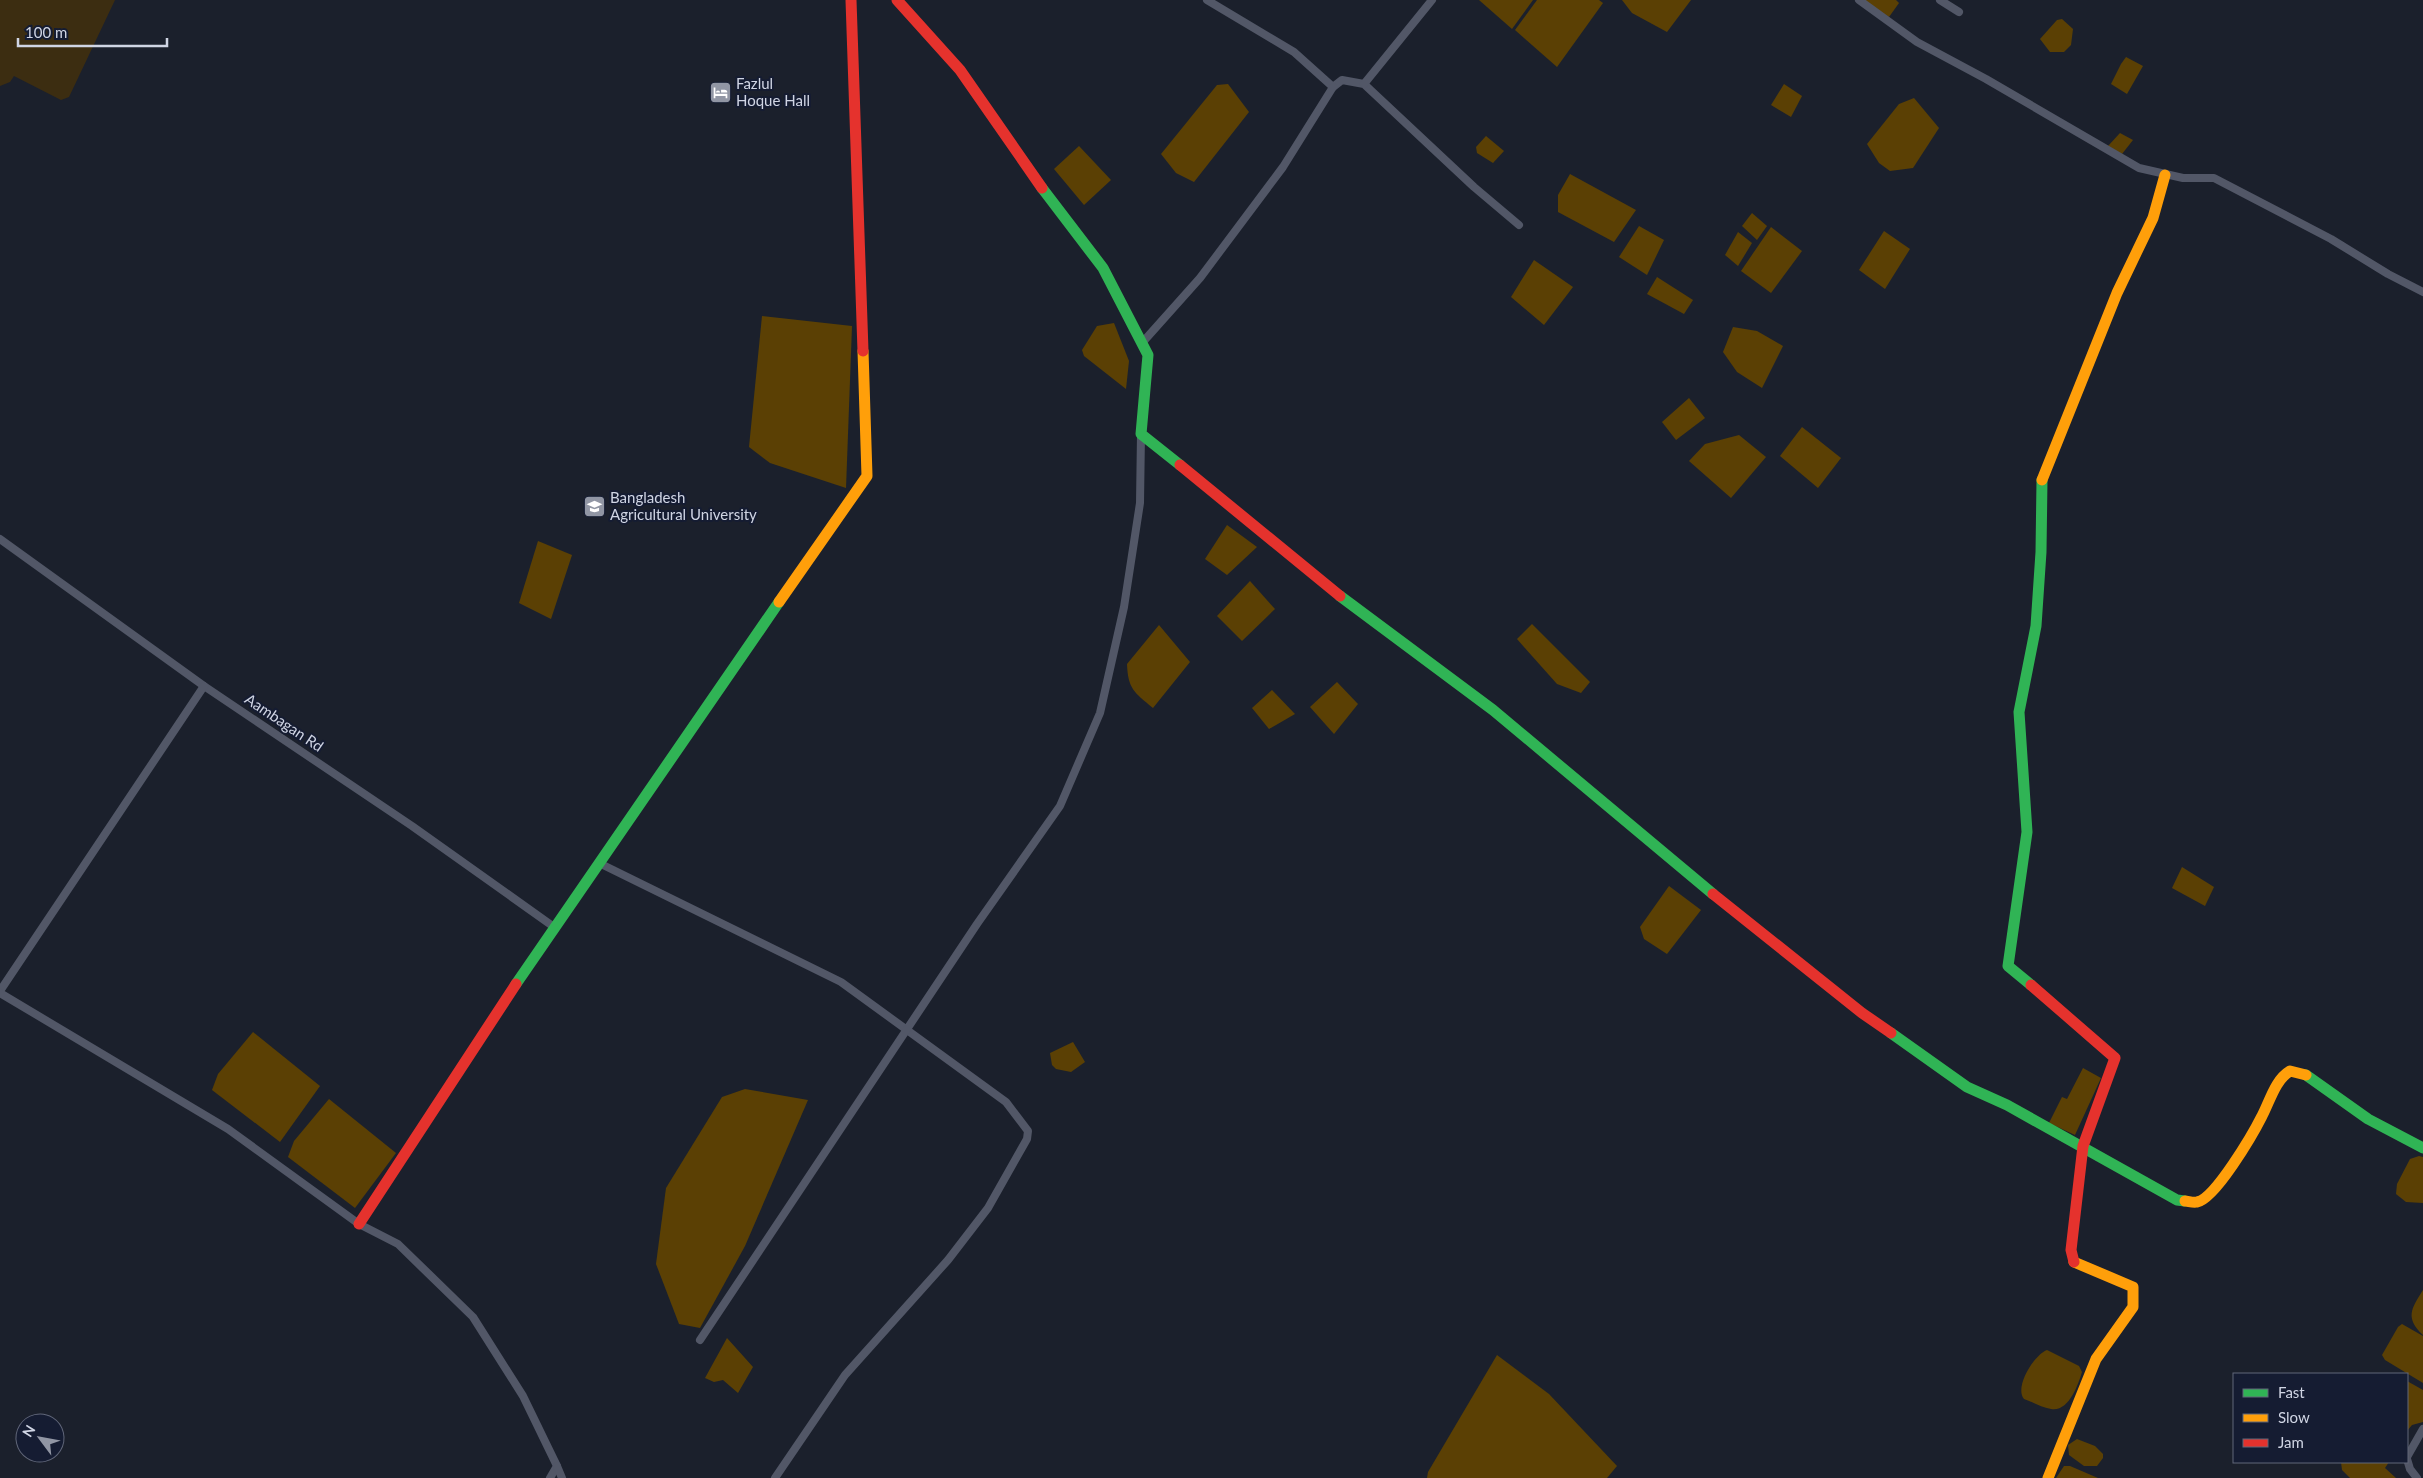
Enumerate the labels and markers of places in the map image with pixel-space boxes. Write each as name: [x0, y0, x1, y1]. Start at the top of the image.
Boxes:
place label: Fazlul Hoque Hall: [736, 74, 810, 109]
hotel icon: Fazlul Hoque Hall: [708, 81, 732, 105]
place label: Bangladesh Agricultural University: [610, 488, 757, 523]
school or university icon: Bangladesh Agricultural University: [582, 495, 606, 519]

